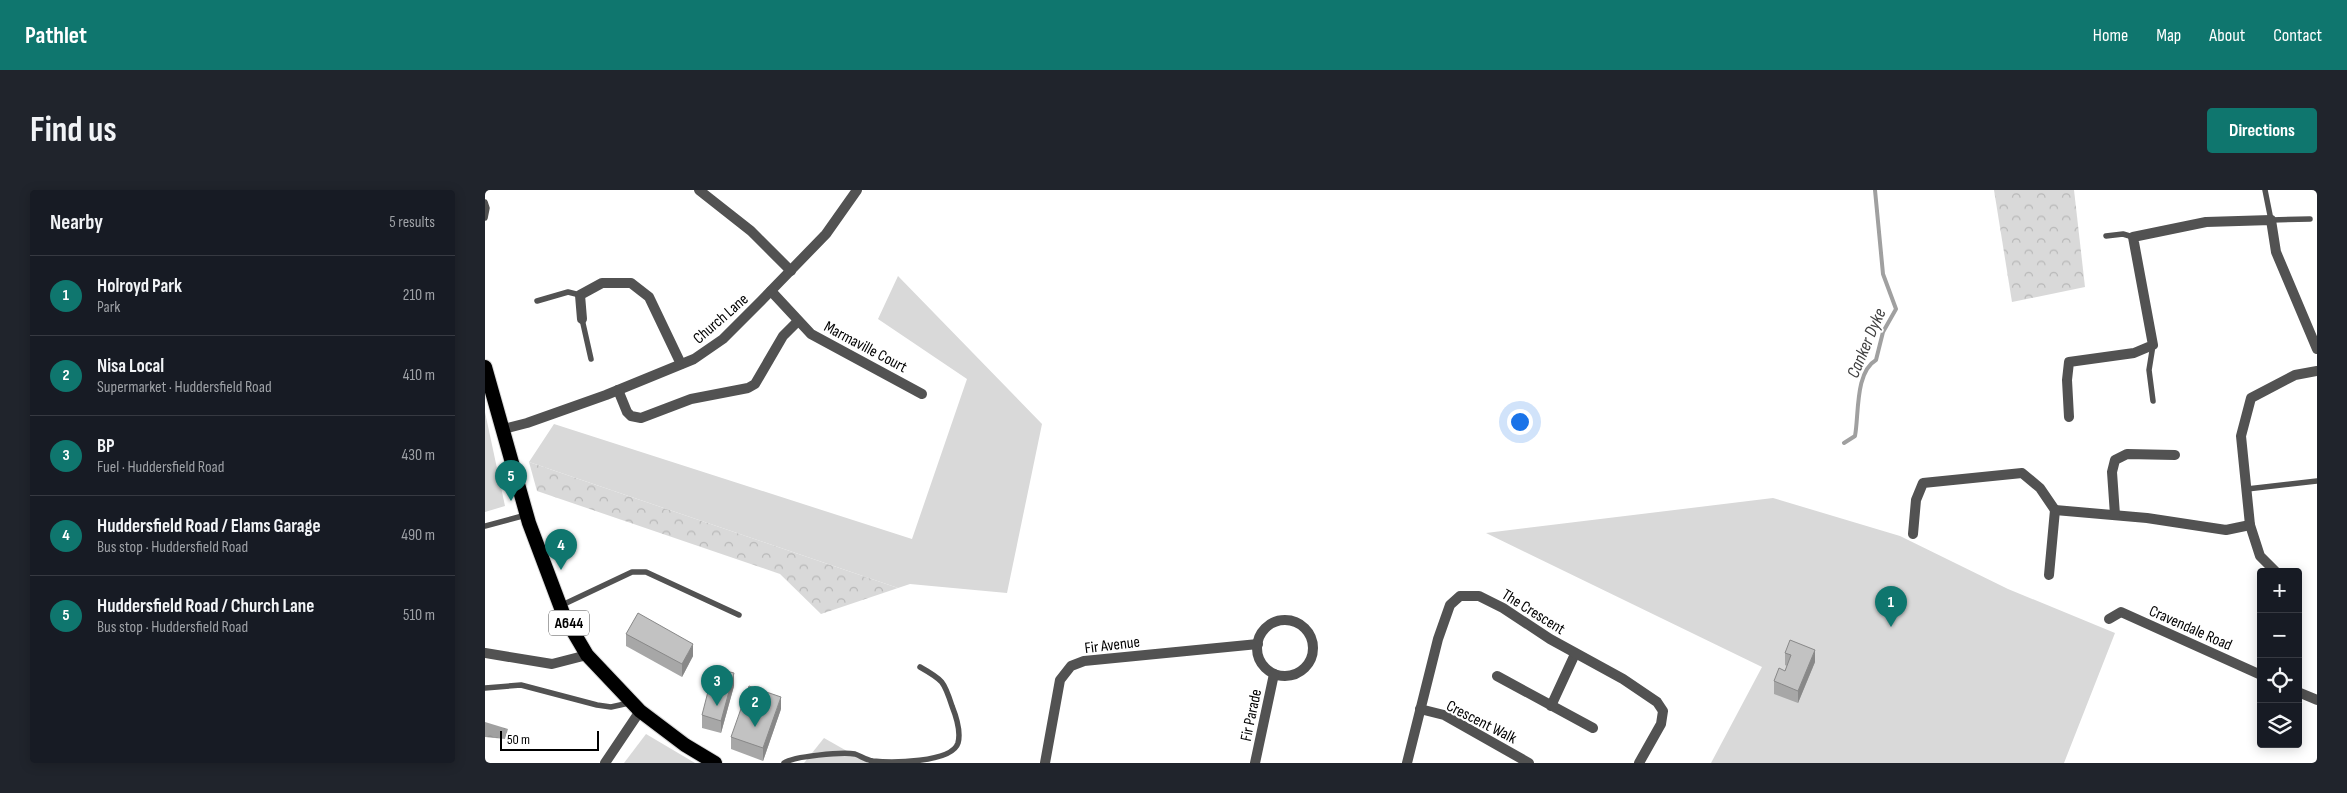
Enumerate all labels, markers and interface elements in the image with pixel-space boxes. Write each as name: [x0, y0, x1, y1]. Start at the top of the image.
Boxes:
text: Pathlet: [25, 21, 87, 50]
text: Home: [2093, 25, 2128, 46]
text: Map: [2156, 25, 2181, 46]
text: About: [2209, 25, 2245, 46]
text: Contact: [2273, 25, 2322, 46]
button: Directions: [2207, 108, 2317, 153]
text: Find us: [30, 109, 117, 152]
text: Nearby: [50, 210, 103, 235]
text: 5 results: [389, 213, 435, 232]
text: Holroyd Park: [97, 275, 182, 298]
text: 1: [63, 286, 69, 305]
text: 210 m: [403, 286, 435, 305]
street label: Church Lane: [690, 290, 752, 348]
text: Park: [97, 298, 120, 317]
water label: Canker Dyke: [1842, 305, 1890, 381]
street label: Marmaville Court: [821, 318, 910, 377]
text: Nisa Local: [97, 355, 164, 378]
text: 2: [62, 366, 70, 385]
text: 410 m: [403, 366, 435, 385]
text: Supermarket · Huddersfield Road: [97, 378, 272, 397]
your location: [1507, 409, 1533, 435]
text: BP: [97, 435, 115, 458]
text: 3: [62, 446, 70, 465]
text: 430 m: [402, 446, 435, 465]
text: Fuel · Huddersfield Road: [97, 458, 224, 477]
pin: 5: [495, 460, 527, 501]
text: Huddersfield Road / Elams Garage: [97, 515, 321, 538]
text: 4: [62, 526, 70, 545]
text: 490 m: [401, 526, 435, 545]
pin: 4: [545, 529, 577, 570]
text: Bus stop · Huddersfield Road: [97, 538, 248, 557]
map controls: [2257, 568, 2302, 748]
button: +: [2257, 568, 2302, 613]
street label: The Crescent: [1498, 585, 1568, 639]
pin: 1: [1875, 586, 1907, 627]
text: Huddersfield Road / Church Lane: [97, 595, 314, 618]
street label: Cravendale Road: [2146, 602, 2235, 655]
text: 5: [62, 606, 70, 625]
text: 510 m: [403, 606, 435, 625]
road number: A644: [549, 610, 589, 636]
button: −: [2257, 613, 2302, 658]
text: Bus stop · Huddersfield Road: [97, 618, 248, 637]
street label: Fir Avenue: [1083, 633, 1141, 658]
button: locate: [2257, 658, 2302, 703]
pin: 3: [701, 665, 733, 706]
pin: 2: [739, 686, 771, 727]
street label: Fir Parade: [1237, 688, 1266, 743]
street label: Crescent Walk: [1443, 696, 1520, 748]
button: layers: [2257, 703, 2302, 748]
scale bar: [500, 728, 599, 751]
text: 50 m: [507, 731, 530, 748]

